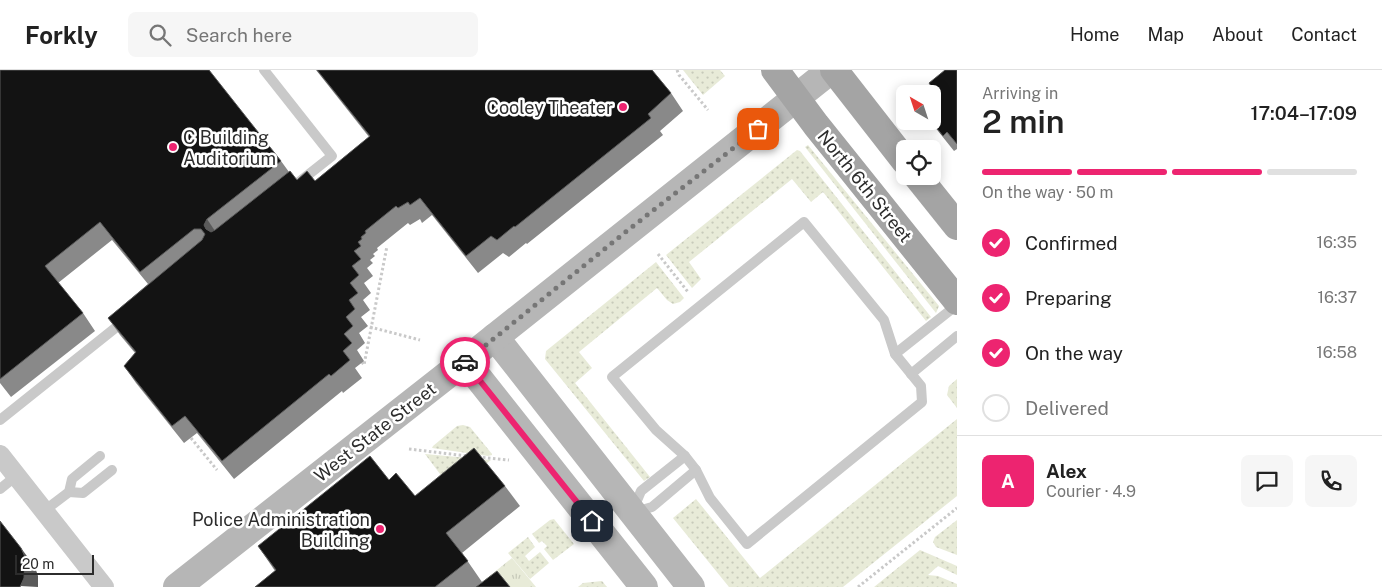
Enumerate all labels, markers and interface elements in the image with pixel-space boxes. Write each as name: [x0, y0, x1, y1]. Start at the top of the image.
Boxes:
search box: [128, 12, 478, 57]
text: Forkly: [25, 21, 98, 49]
icon: search: [146, 21, 174, 49]
text: Search here: [186, 24, 292, 46]
text: Home: [1070, 24, 1120, 45]
text: Map: [1148, 24, 1184, 45]
text: About: [1212, 24, 1263, 45]
text: Contact: [1291, 24, 1357, 45]
text: Arriving in: [982, 84, 1058, 103]
north arrow: [896, 85, 941, 130]
map controls: [896, 85, 941, 185]
place label: Cooley Theater: [487, 97, 613, 118]
marker: Cooley Theater: [617, 101, 629, 113]
text: 17:04–17:09: [1250, 102, 1357, 124]
text: 2 min: [982, 103, 1065, 140]
pin: [737, 108, 779, 150]
icon: bag: [744, 115, 772, 143]
street label: North 6th Street: [814, 126, 916, 246]
place label: C Building Auditorium: [183, 127, 276, 169]
button: locate: [896, 140, 941, 185]
marker: C Building Auditorium: [167, 141, 179, 153]
text: On the way · 50 m: [982, 183, 1113, 202]
icon: check: [982, 229, 1010, 257]
text: Confirmed: [1025, 232, 1118, 254]
text: 16:35: [1317, 233, 1357, 252]
icon: check: [982, 284, 1010, 312]
text: Preparing: [1025, 287, 1112, 309]
text: 16:37: [1318, 288, 1357, 307]
courier: [440, 337, 490, 387]
icon: check: [982, 339, 1010, 367]
text: On the way: [1025, 342, 1123, 364]
text: 16:58: [1316, 343, 1357, 362]
icon: car: [451, 348, 479, 376]
street label: West State Street: [310, 378, 440, 486]
text: Delivered: [1025, 397, 1109, 419]
button: chat: [1241, 455, 1293, 507]
button: phone: [1305, 455, 1357, 507]
text: Alex: [1046, 460, 1087, 482]
text: A: [1001, 470, 1015, 492]
text: Courier · 4.9: [1046, 482, 1136, 501]
pin: [571, 500, 613, 542]
icon: home: [578, 507, 606, 535]
place label: Police Administration Building: [192, 509, 370, 551]
marker: Police Administration Building: [374, 523, 386, 535]
scale bar: [15, 552, 94, 575]
text: 20 m: [22, 556, 54, 572]

